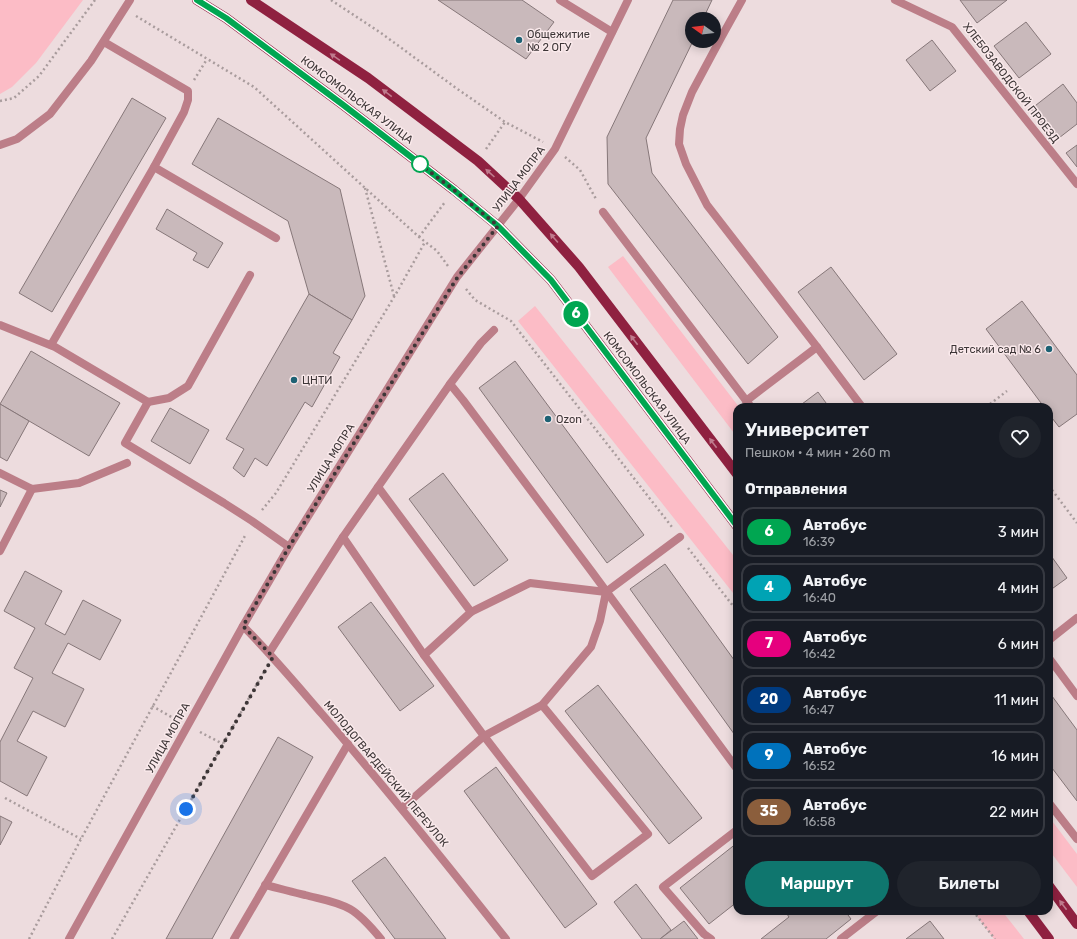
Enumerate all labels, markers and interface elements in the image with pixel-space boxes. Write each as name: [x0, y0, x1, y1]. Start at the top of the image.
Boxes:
north arrow: [685, 12, 721, 48]
map controls: [685, 12, 721, 48]
street label: ХЛЕБОЗАВОДСКОЙ ПРОЕЗД: [960, 20, 1062, 146]
place label: Общежитие № 2 ОГУ: [527, 28, 590, 54]
marker: Общежитие № 2 ОГУ: [514, 35, 524, 45]
one-way arrow: [330, 53, 341, 60]
street label: КОМСОМОЛЬСКАЯ УЛИЦА: [298, 54, 416, 147]
one-way arrow: [382, 89, 393, 97]
street label: УЛИЦА МОПРА: [490, 143, 548, 214]
unlabelled marker: [411, 155, 429, 173]
one-way arrow: [485, 168, 495, 177]
one-way arrow: [549, 233, 558, 244]
line badge: 6: [563, 301, 589, 327]
text: 6: [571, 305, 581, 322]
street label: КОМСОМОЛЬСКАЯ УЛИЦА: [601, 329, 694, 447]
one-way arrow: [631, 335, 639, 345]
place label: Детский сад № 6: [950, 343, 1041, 356]
marker: Детский сад № 6: [1044, 344, 1054, 354]
place label: ЦНТИ: [302, 374, 332, 387]
marker: ЦНТИ: [289, 375, 299, 385]
place label: Ozon: [556, 413, 582, 426]
marker: Ozon: [543, 414, 553, 424]
button: heart: [999, 416, 1041, 458]
text: Университет: [745, 418, 869, 441]
street label: УЛИЦА МОПРА: [305, 421, 358, 495]
one-way arrow: [709, 438, 718, 449]
text: Пешком · 4 мин · 260 m: [745, 445, 891, 460]
text: Отправления: [745, 480, 847, 498]
text: Автобус: [803, 516, 867, 534]
text: 6: [764, 523, 774, 540]
text: 3 мин: [998, 523, 1039, 541]
text: 16:39: [803, 534, 835, 549]
text: Автобус: [803, 572, 867, 590]
text: 4: [764, 579, 774, 596]
text: 4 мин: [998, 579, 1039, 597]
text: 16:40: [803, 590, 836, 605]
text: Автобус: [803, 628, 867, 646]
text: 7: [765, 635, 773, 652]
text: 6 мин: [998, 635, 1039, 653]
text: 16:42: [803, 646, 835, 661]
text: Автобус: [803, 684, 867, 702]
text: 20: [760, 691, 778, 708]
text: 11 мин: [994, 691, 1039, 709]
street label: МОЛОДОГВАРДЕЙСКИЙ ПЕРЕУЛОК: [321, 698, 451, 850]
street label: УЛИЦА МОПРА: [143, 700, 193, 776]
text: 16:47: [803, 702, 834, 717]
text: Автобус: [803, 740, 867, 758]
text: 9: [765, 747, 773, 764]
text: 16 мин: [991, 747, 1039, 765]
text: 16:52: [803, 758, 835, 773]
text: Автобус: [803, 796, 867, 814]
your location: [176, 799, 196, 819]
text: 35: [760, 803, 778, 820]
text: 22 мин: [989, 803, 1039, 821]
text: 16:58: [803, 814, 836, 829]
button: Маршрут: [745, 861, 889, 907]
button: Билеты: [897, 861, 1041, 907]
one-way arrow: [1059, 900, 1067, 910]

